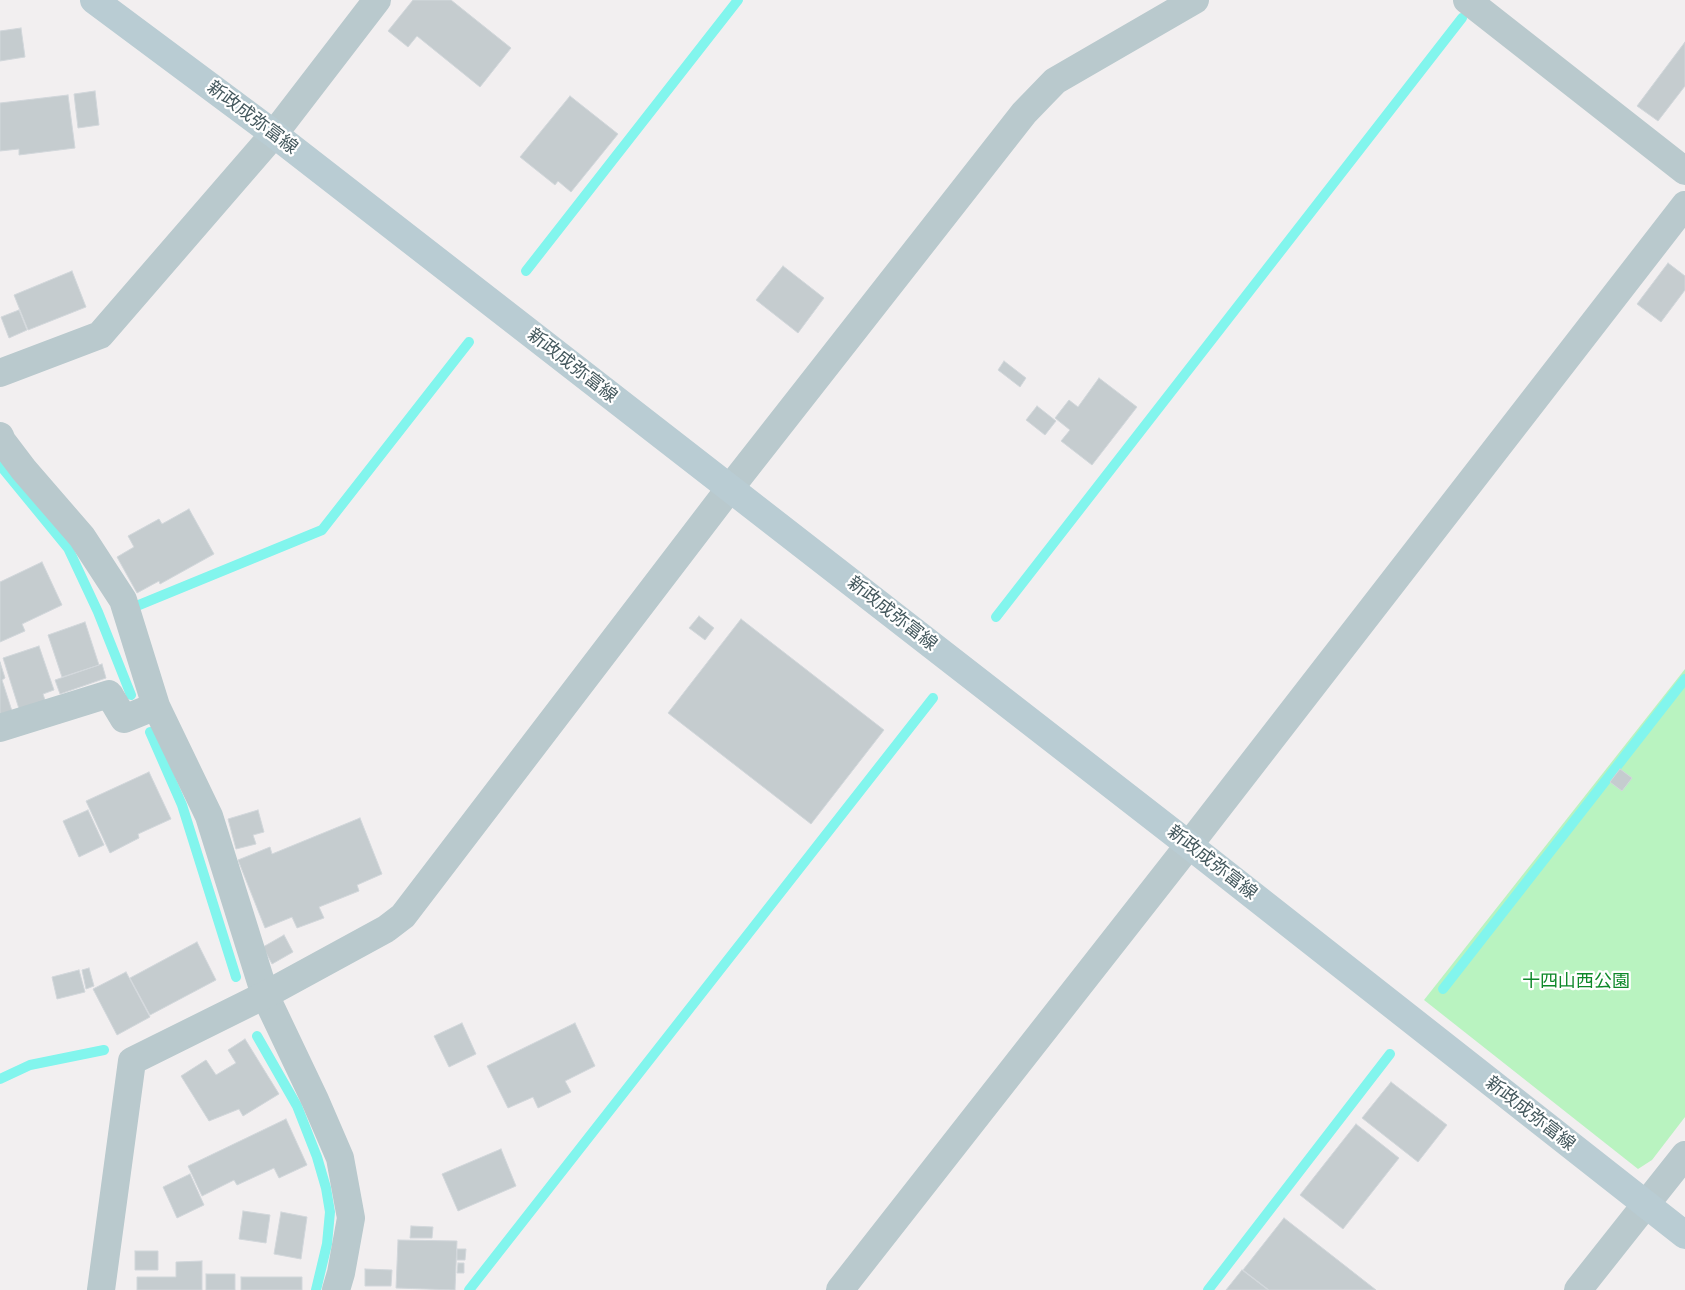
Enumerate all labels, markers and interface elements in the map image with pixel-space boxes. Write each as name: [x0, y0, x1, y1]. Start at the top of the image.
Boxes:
street label: 新政成弥富線: [202, 77, 302, 159]
street label: 新政成弥富線: [523, 324, 621, 408]
street label: 新政成弥富線: [843, 572, 941, 656]
street label: 新政成弥富線: [1163, 821, 1261, 905]
park label: 十四山西公園: [1522, 971, 1630, 993]
street label: 新政成弥富線: [1481, 1072, 1579, 1156]

